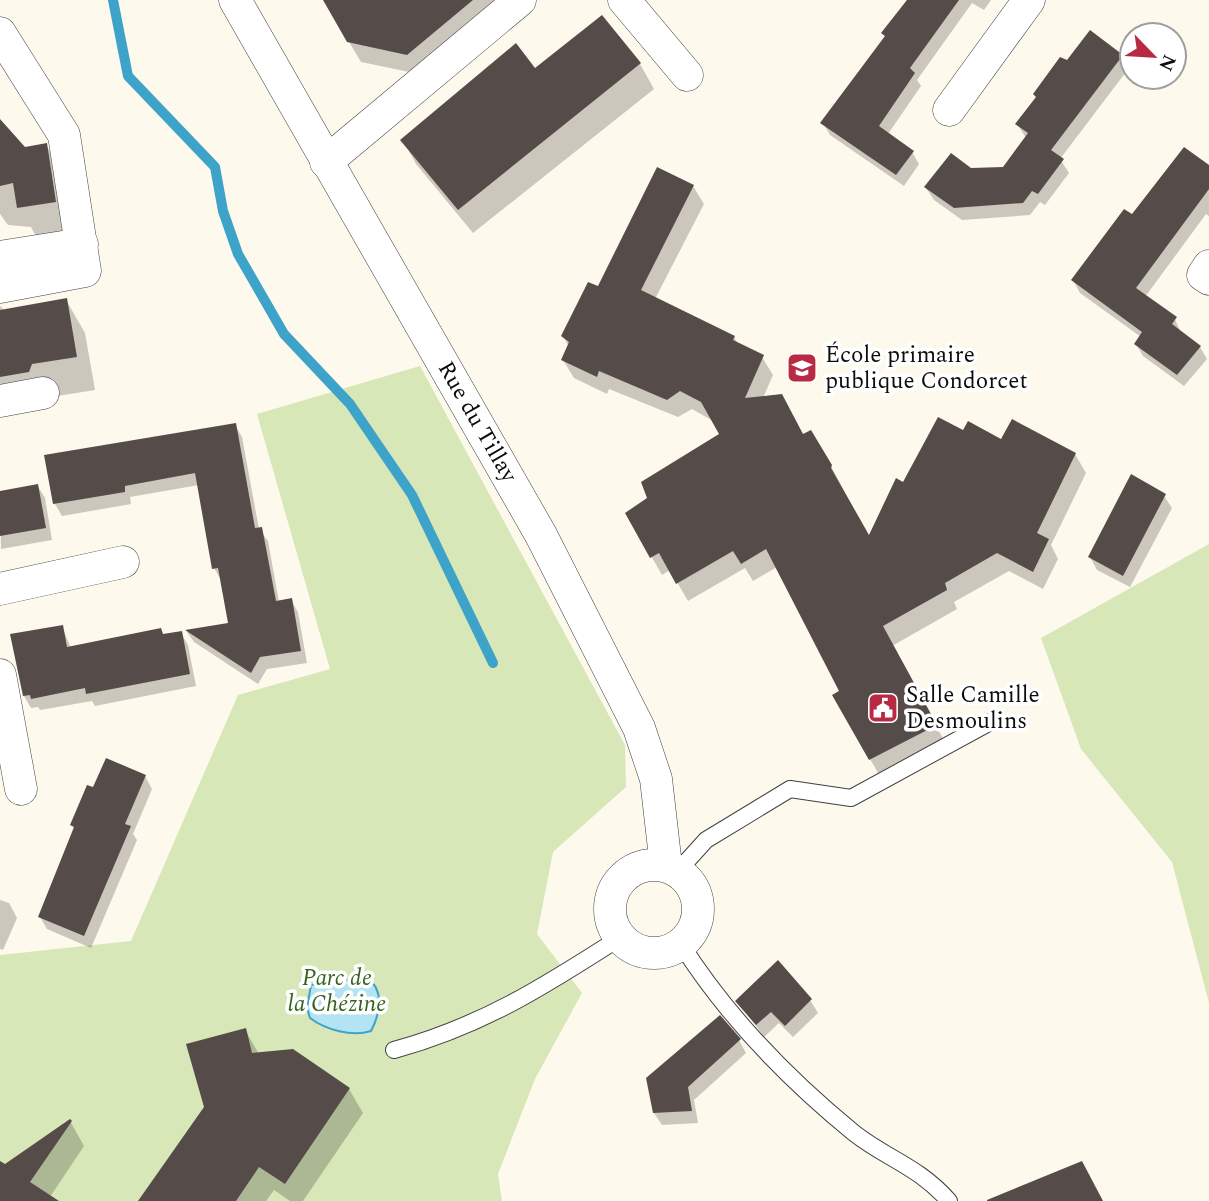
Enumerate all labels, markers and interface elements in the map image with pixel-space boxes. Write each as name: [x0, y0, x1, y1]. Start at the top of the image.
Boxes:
north arrow: [1118, 21, 1188, 91]
text: N: [1151, 49, 1183, 76]
place label: École primaire publique Condorcet: [825, 338, 1028, 399]
school or university icon: École primaire publique Condorcet: [785, 351, 819, 385]
street label: Rue du Tillay: [428, 355, 526, 490]
place label: Salle Camille Desmoulins: [906, 678, 1040, 739]
public building icon: Salle Camille Desmoulins: [866, 691, 900, 725]
park label: Parc de la Chézine: [288, 961, 386, 1022]

